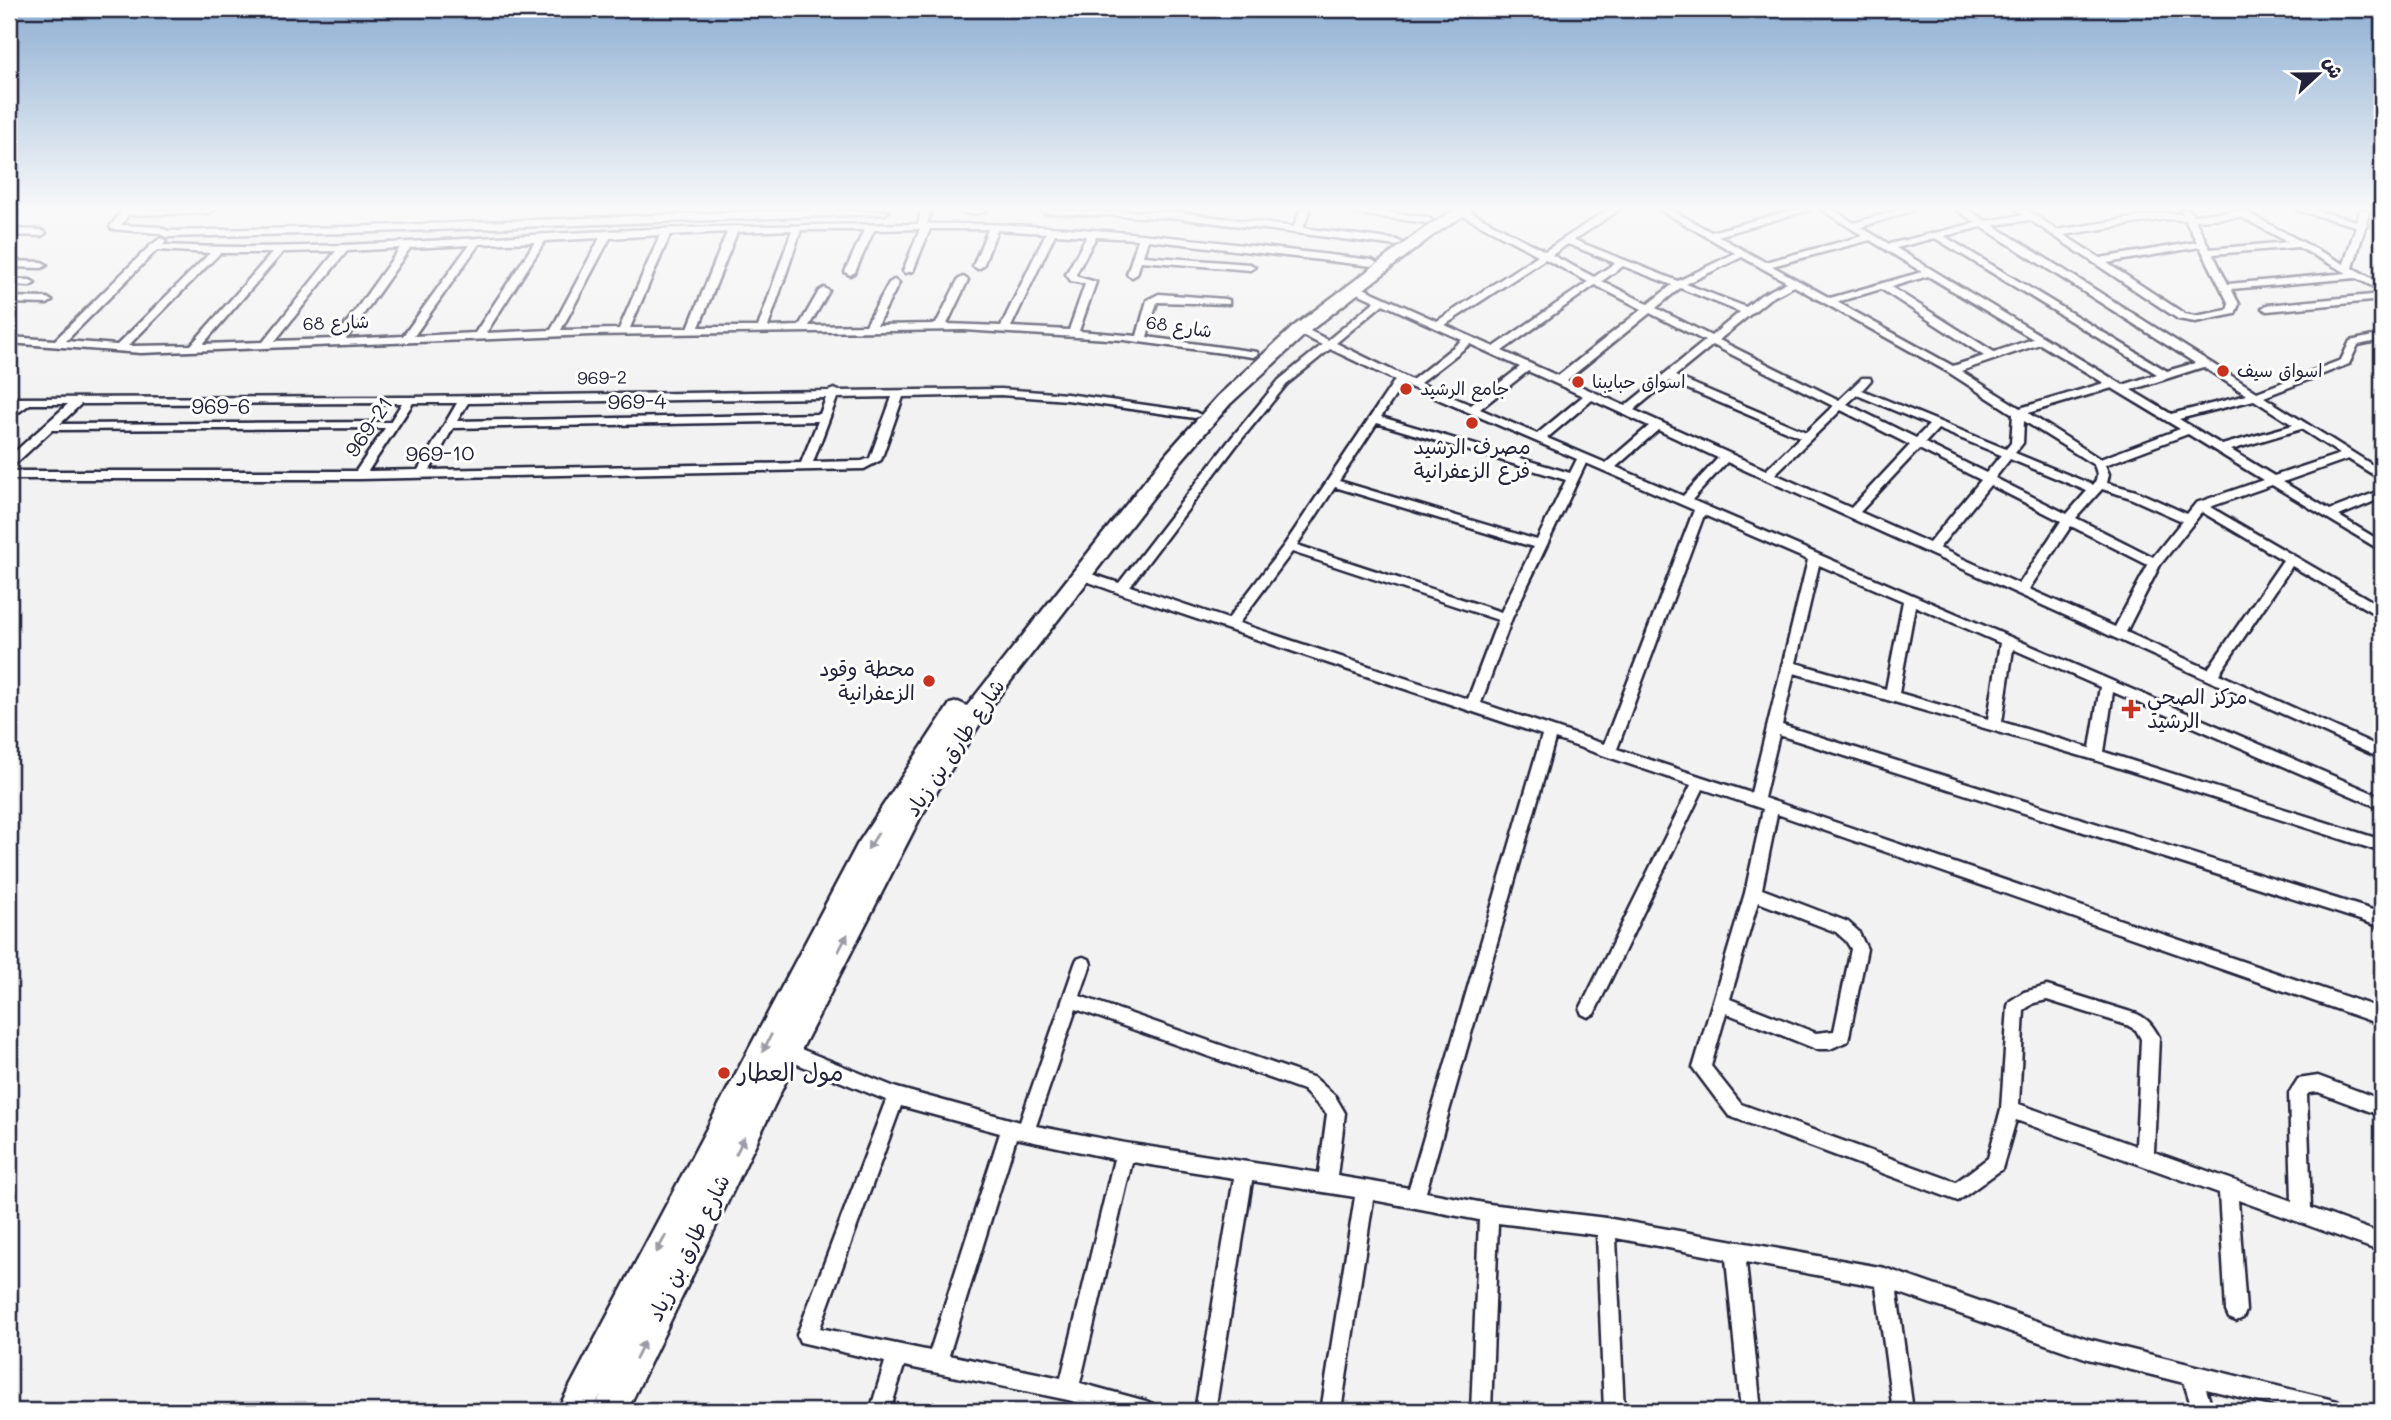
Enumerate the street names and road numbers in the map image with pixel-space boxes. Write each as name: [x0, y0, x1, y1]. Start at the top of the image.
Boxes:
street label: شارع 68: [302, 309, 370, 336]
street label: شارع 68: [1144, 310, 1214, 344]
street label: 969-2: [577, 365, 627, 389]
street label: 969-4: [607, 386, 667, 415]
street label: 969-21: [338, 391, 398, 462]
street label: 969-6: [191, 392, 251, 419]
street label: 969-10: [405, 438, 475, 467]
street label: شارع طارق بن زياد: [898, 673, 1012, 823]
street label: شارع طارق بن زياد: [640, 1170, 738, 1326]

